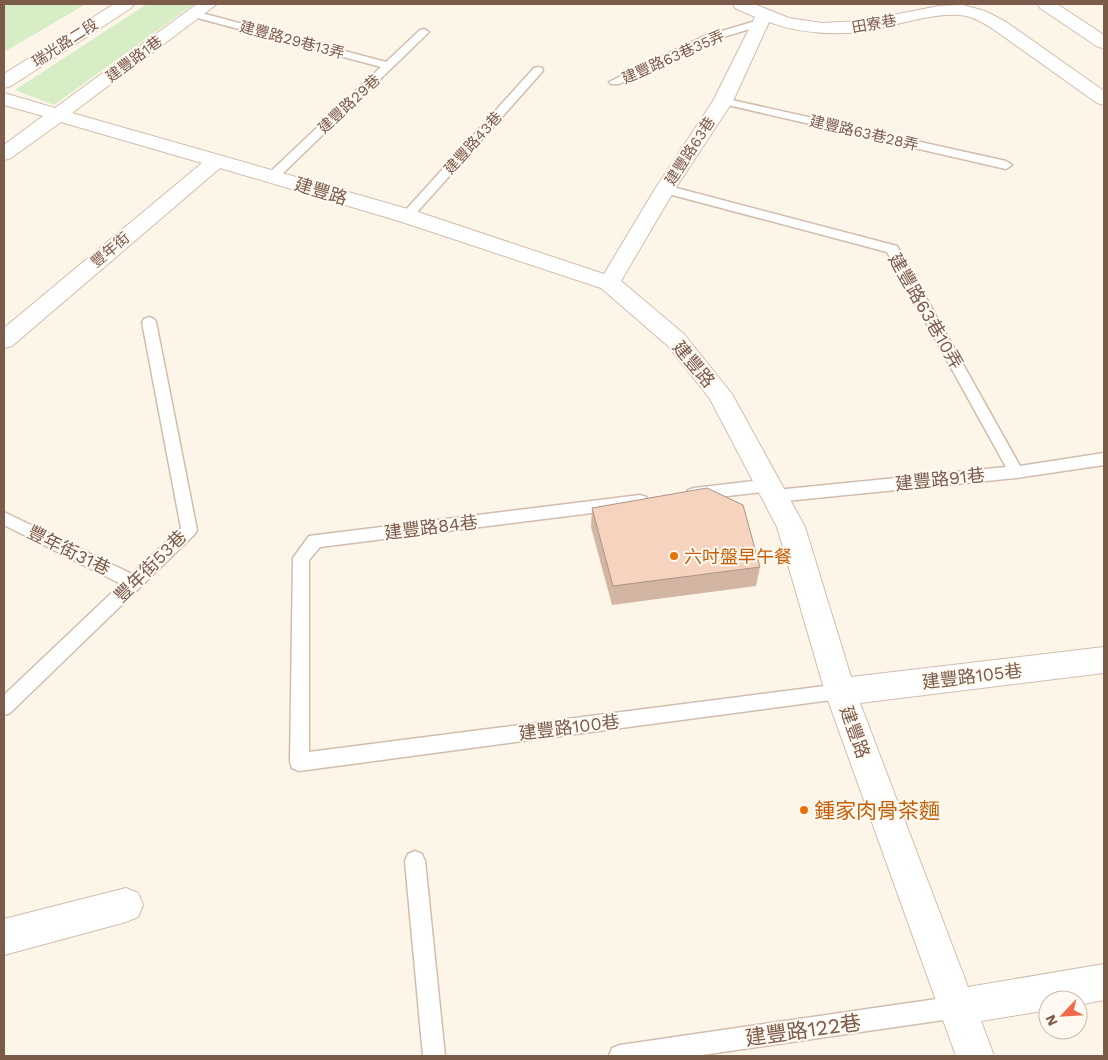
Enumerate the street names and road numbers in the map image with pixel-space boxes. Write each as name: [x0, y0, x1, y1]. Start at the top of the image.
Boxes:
street label: 田寮巷: [850, 11, 898, 37]
street label: 瑞光路二段: [29, 15, 101, 71]
street label: 建豐路29巷13弄: [238, 17, 346, 63]
street label: 建豐路63巷35弄: [619, 26, 727, 88]
street label: 建豐路1巷: [102, 32, 166, 86]
street label: 建豐路29巷: [314, 71, 384, 137]
street label: 建豐路43巷: [440, 108, 506, 178]
street label: 建豐路63巷28弄: [808, 112, 920, 154]
street label: 建豐路63巷: [661, 113, 719, 189]
street label: 建豐路: [292, 173, 350, 209]
street label: 豐年街: [87, 229, 133, 271]
street label: 建豐路63巷10弄: [884, 250, 968, 372]
street label: 建豐路: [669, 337, 719, 391]
street label: 建豐路91巷: [894, 464, 986, 494]
street label: 建豐路84巷: [383, 511, 479, 543]
street label: 豐年街31巷: [24, 521, 114, 579]
street label: 豐年街53巷: [110, 526, 190, 606]
street label: 建豐路105巷: [921, 659, 1023, 693]
street label: 建豐路: [836, 703, 874, 761]
street label: 建豐路100巷: [517, 710, 621, 744]
street label: 建豐路122巷: [743, 1010, 863, 1050]

